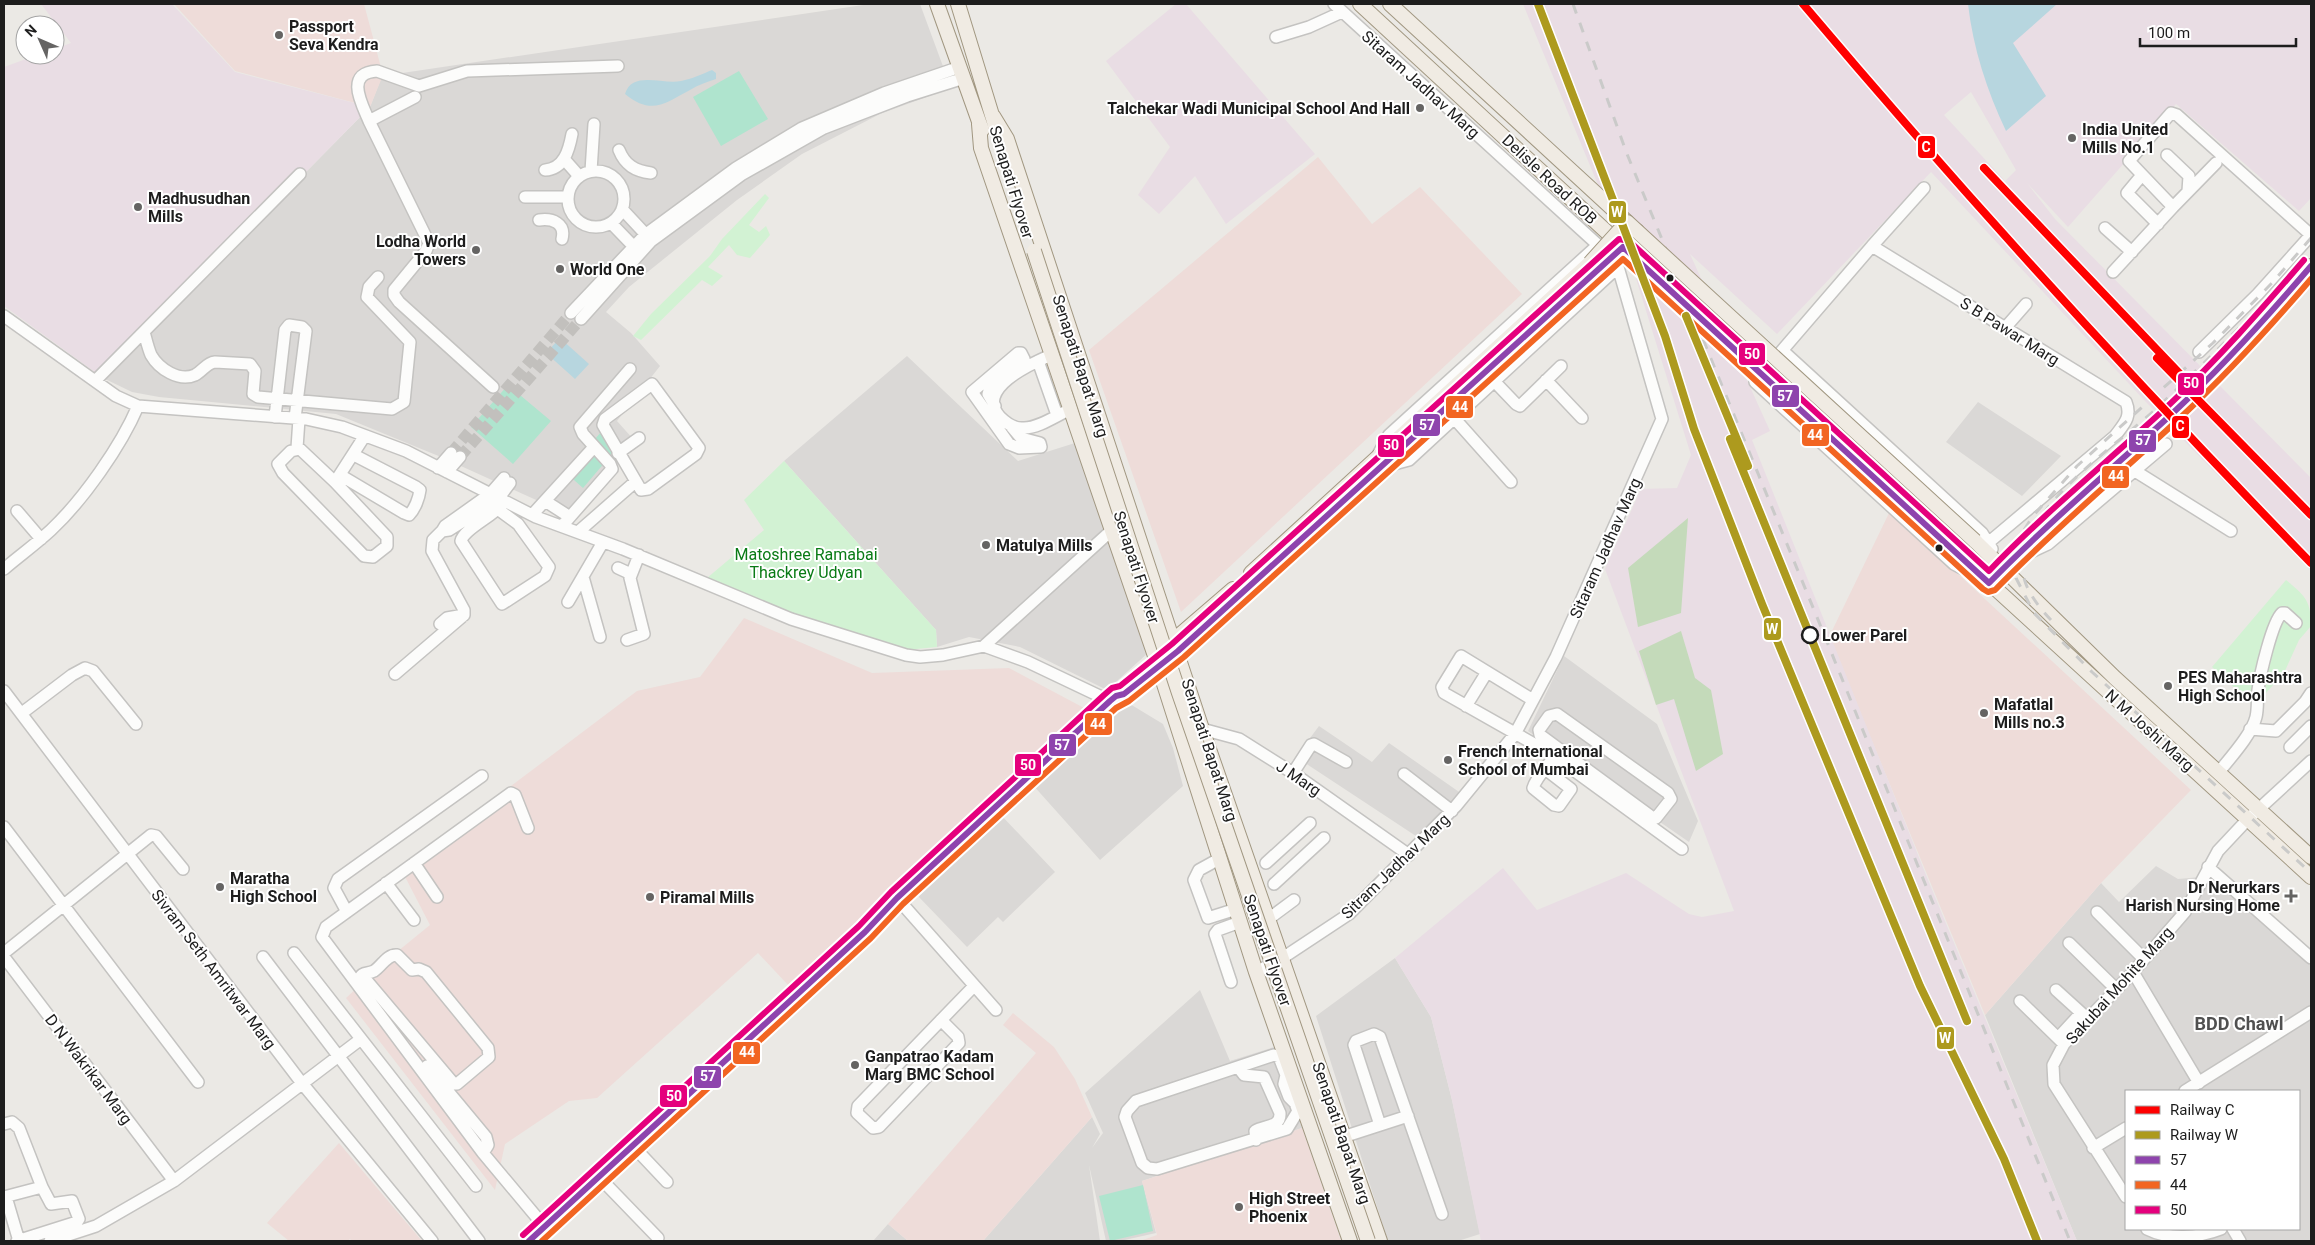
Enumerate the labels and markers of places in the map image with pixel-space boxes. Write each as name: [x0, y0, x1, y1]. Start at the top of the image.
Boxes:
place label: Passport Seva Kendra: [289, 17, 379, 54]
marker: Passport Seva Kendra: [273, 29, 285, 41]
place label: Talchekar Wadi Municipal School And Hall: [1107, 99, 1410, 118]
marker: Talchekar Wadi Municipal School And Hall: [1414, 102, 1426, 114]
place label: India United Mills No.1: [2082, 120, 2168, 157]
marker: India United Mills No.1: [2066, 132, 2078, 144]
place label: Madhusudhan Mills: [148, 189, 250, 226]
marker: Madhusudhan Mills: [132, 201, 144, 213]
place label: Lodha World Towers: [376, 232, 466, 269]
marker: Lodha World Towers: [470, 244, 482, 256]
place label: World One: [570, 260, 645, 279]
marker: World One: [554, 263, 566, 275]
unlabelled marker: [1665, 273, 1675, 283]
place label: Matulya Mills: [996, 536, 1093, 555]
marker: Matulya Mills: [980, 539, 992, 551]
unlabelled marker: [1934, 543, 1944, 553]
marker: Lower Parel: [1801, 626, 1819, 644]
place label: Lower Parel: [1822, 626, 1907, 645]
place label: PES Maharashtra High School: [2178, 668, 2303, 705]
marker: PES Maharashtra High School: [2162, 680, 2174, 692]
place label: Mafatlal Mills no.3: [1994, 695, 2065, 732]
marker: Mafatlal Mills no.3: [1978, 707, 1990, 719]
place label: French International School of Mumbai: [1458, 742, 1603, 779]
marker: French International School of Mumbai: [1442, 754, 1454, 766]
place label: Maratha High School: [230, 869, 317, 906]
place label: Dr Nerurkars Harish Nursing Home: [2125, 878, 2280, 915]
marker: Maratha High School: [214, 881, 226, 893]
place label: Piramal Mills: [660, 888, 754, 907]
marker: Dr Nerurkars Harish Nursing Home: [2284, 889, 2298, 903]
marker: Piramal Mills: [644, 891, 656, 903]
place label: Ganpatrao Kadam Marg BMC School: [865, 1047, 995, 1084]
marker: Ganpatrao Kadam Marg BMC School: [849, 1059, 861, 1071]
place label: High Street Phoenix: [1249, 1189, 1331, 1226]
marker: High Street Phoenix: [1233, 1201, 1245, 1213]

